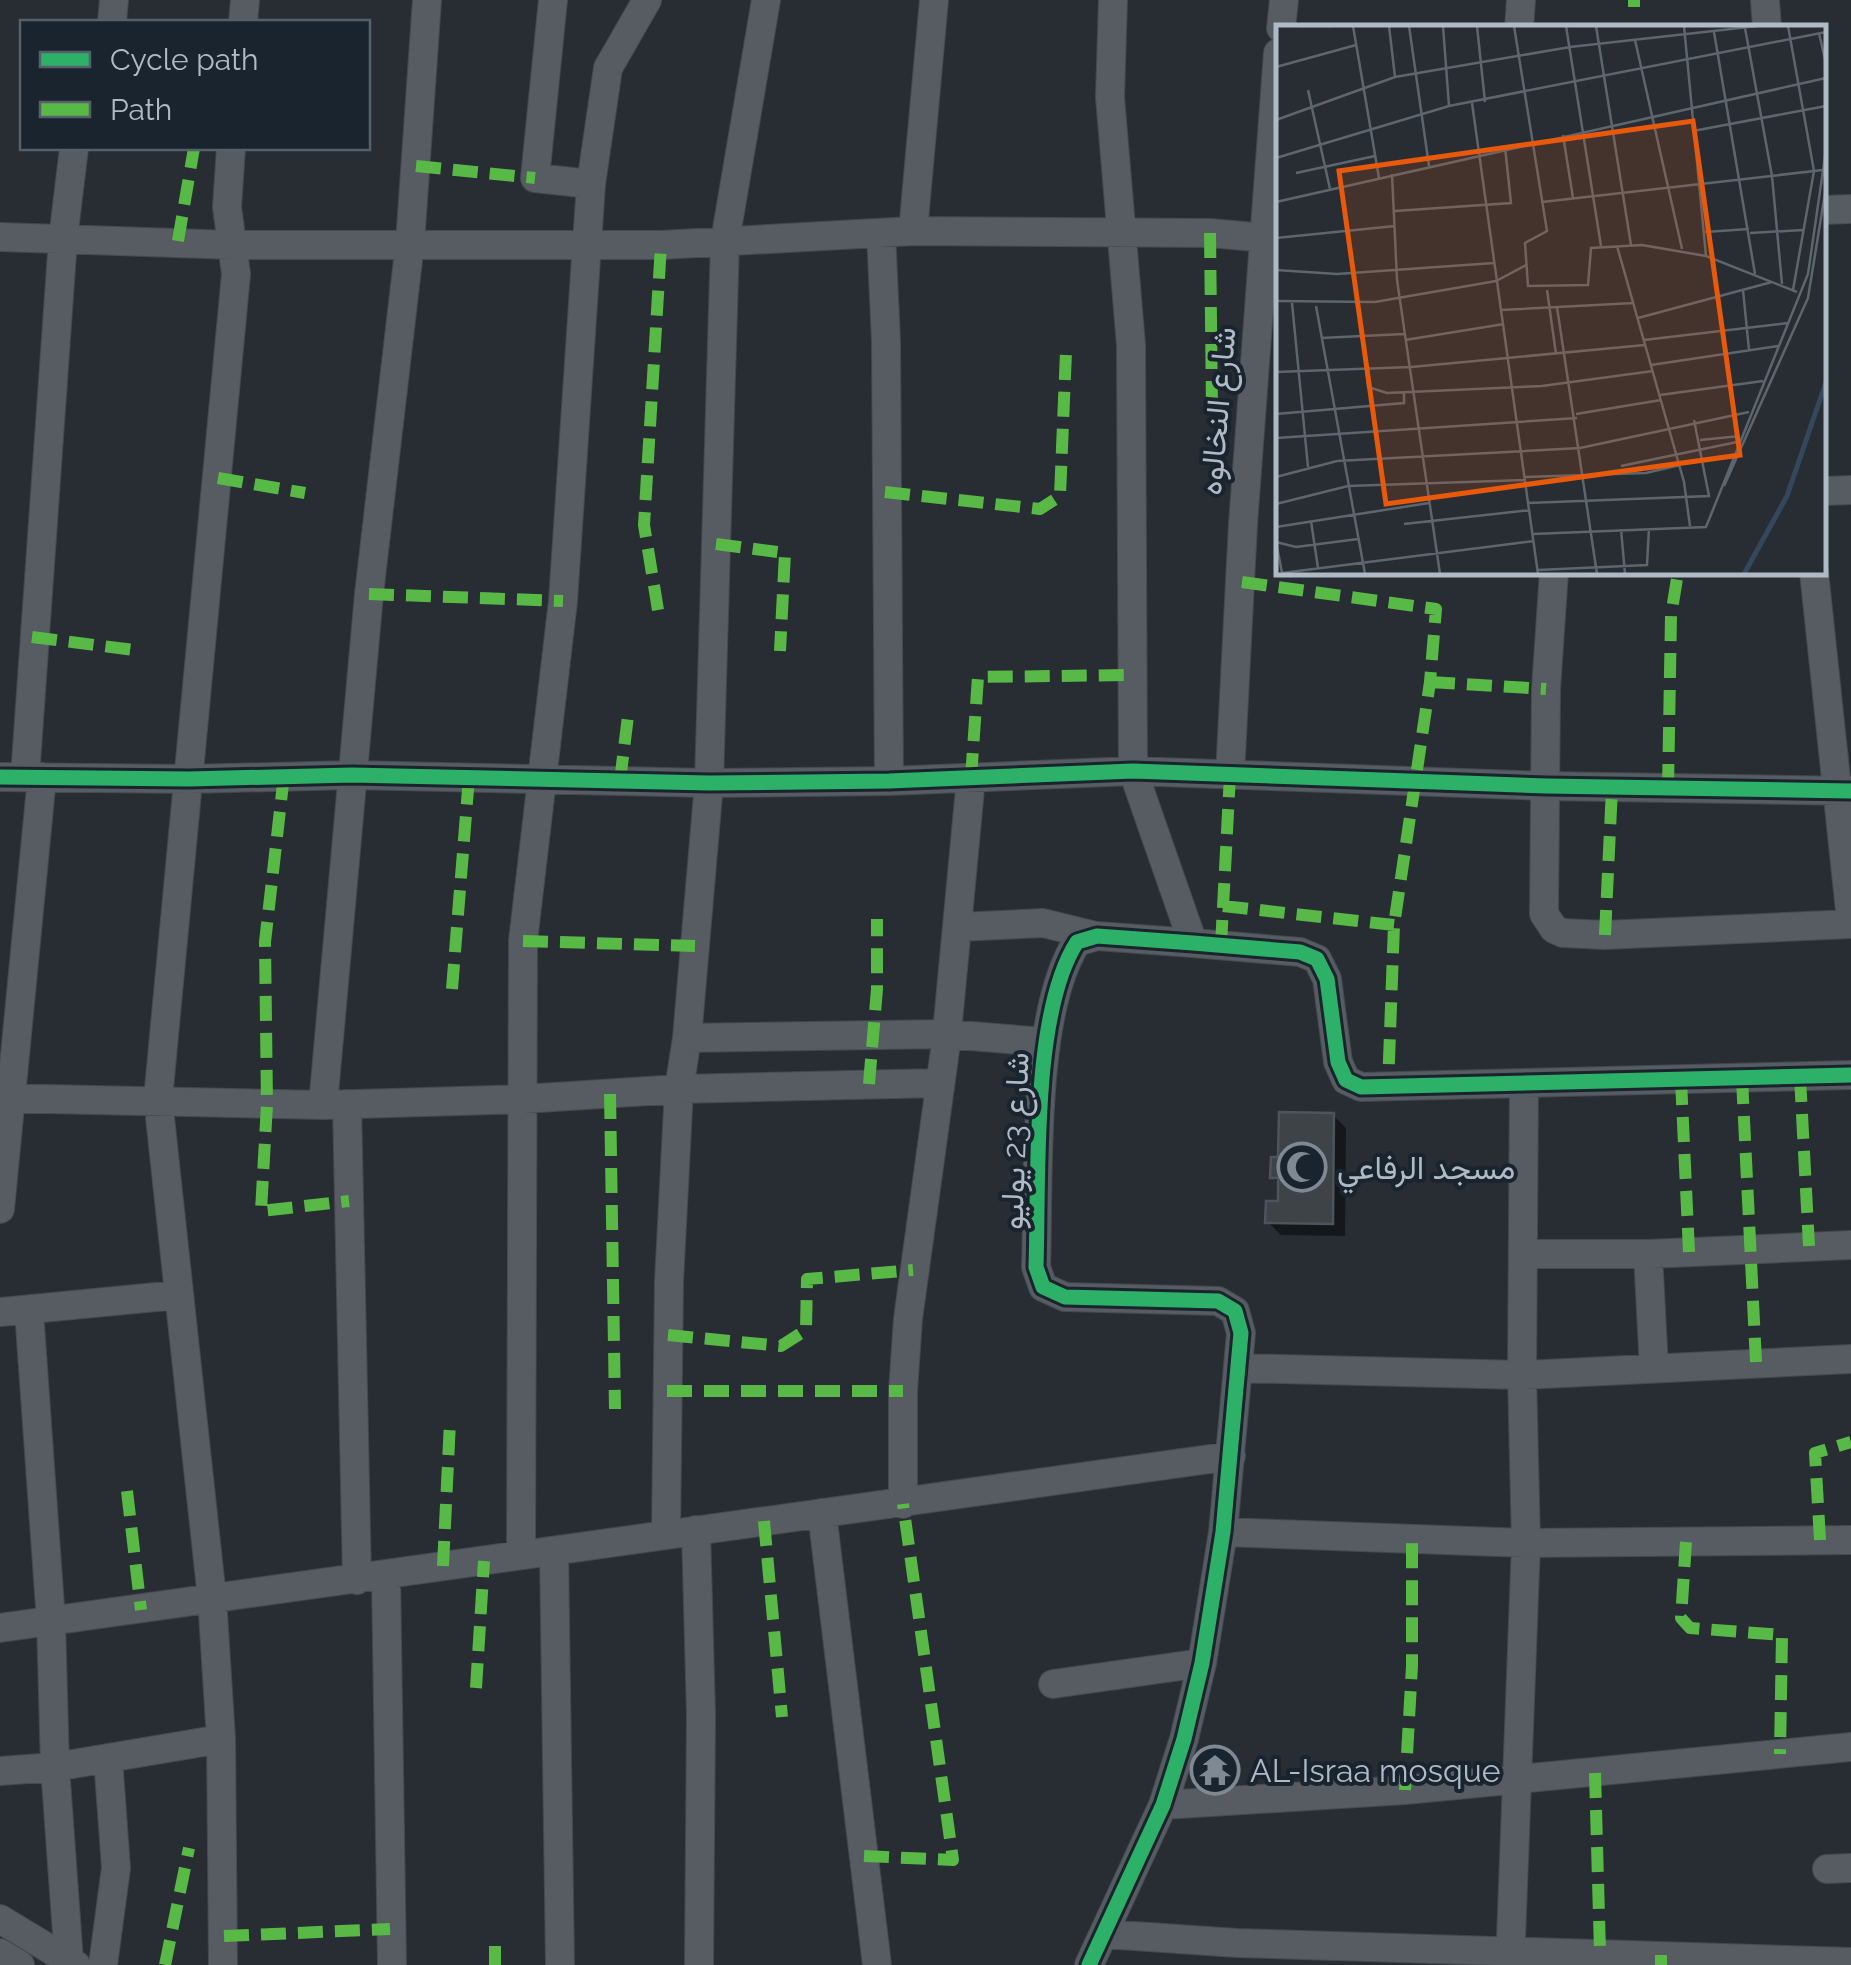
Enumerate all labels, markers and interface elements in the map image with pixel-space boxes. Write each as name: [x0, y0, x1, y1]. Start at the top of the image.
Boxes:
legend: [20, 20, 370, 150]
inset map: [1276, 25, 1826, 575]
text: Cycle path: [110, 42, 258, 77]
text: Path: [110, 92, 172, 127]
street label: شارع النخالوه: [1191, 325, 1247, 497]
street label: شارع 23 يوليو: [992, 1052, 1040, 1230]
mosque icon: مسجد الرفاعي: [1276, 1141, 1328, 1193]
place label: مسجد الرفاعي: [1337, 1149, 1515, 1194]
temple icon: AL-Israa mosque: [1189, 1744, 1241, 1796]
place label: AL-Israa mosque: [1250, 1752, 1500, 1789]

